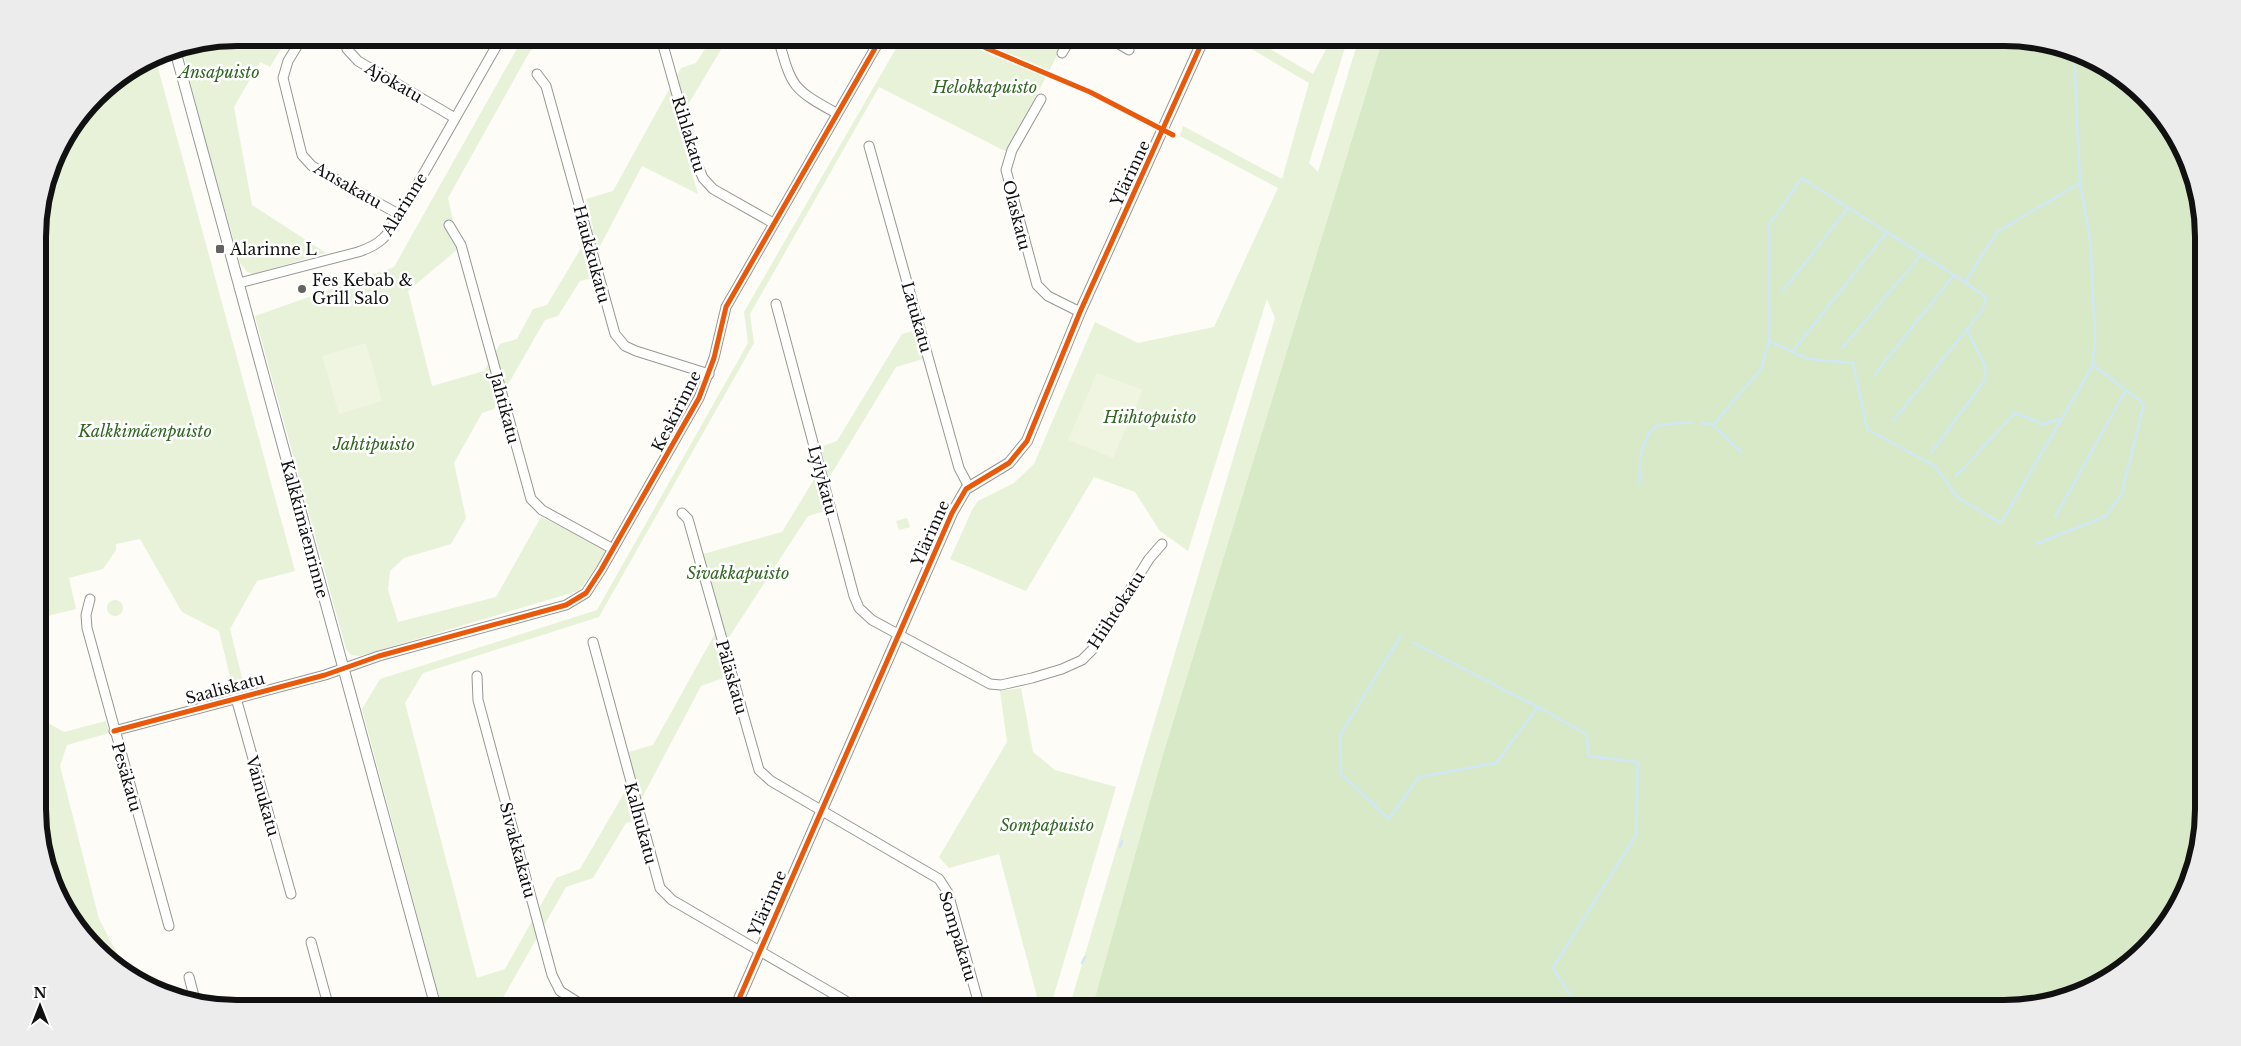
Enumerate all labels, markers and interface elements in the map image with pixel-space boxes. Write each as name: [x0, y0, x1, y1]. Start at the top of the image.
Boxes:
street label: Ajokatu: [361, 57, 427, 107]
park label: Ansapuisto: [176, 62, 260, 82]
park label: Helokkapuisto: [932, 77, 1037, 97]
street label: Rihlakatu: [668, 93, 710, 175]
street label: Ylärinne: [1106, 137, 1154, 210]
street label: Ansakatu: [310, 157, 386, 213]
street label: Alarinne: [376, 169, 431, 240]
street label: Olaskatu: [999, 178, 1035, 253]
street label: Haukkukatu: [569, 203, 615, 305]
place label: Alarinne L: [229, 239, 317, 259]
marker: Alarinne L: [214, 243, 226, 255]
place label: Fes Kebab & Grill Salo: [312, 270, 413, 308]
street label: Latukatu: [897, 279, 937, 355]
marker: Fes Kebab & Grill Salo: [296, 283, 308, 295]
street label: Keskirinne: [647, 367, 705, 455]
street label: Jahtikatu: [485, 368, 524, 446]
park label: Hiihtopuisto: [1103, 407, 1196, 427]
park label: Kalkkimäenpuisto: [77, 421, 212, 441]
park label: Jahtipuisto: [332, 434, 415, 454]
street label: Lylykatu: [804, 443, 842, 517]
street label: Kalkkimäenrinne: [277, 458, 333, 600]
street label: Ylärinne: [906, 497, 953, 570]
park label: Sivakkapuisto: [687, 563, 789, 583]
street label: Hiihtokatu: [1083, 567, 1149, 653]
street label: Päläskatu: [712, 637, 752, 717]
street label: Saaliskatu: [183, 668, 267, 708]
street label: Pesäkatu: [108, 740, 147, 814]
street label: Vainukatu: [242, 753, 284, 839]
street label: Kalhukatu: [621, 780, 662, 866]
street label: Sivakkakatu: [496, 800, 540, 900]
park label: Sompapuisto: [1000, 815, 1094, 835]
street label: Ylärinne: [743, 867, 790, 940]
street label: Sompakatu: [935, 889, 981, 984]
north arrow: [15, 981, 65, 1031]
text: N: [33, 984, 47, 1002]

